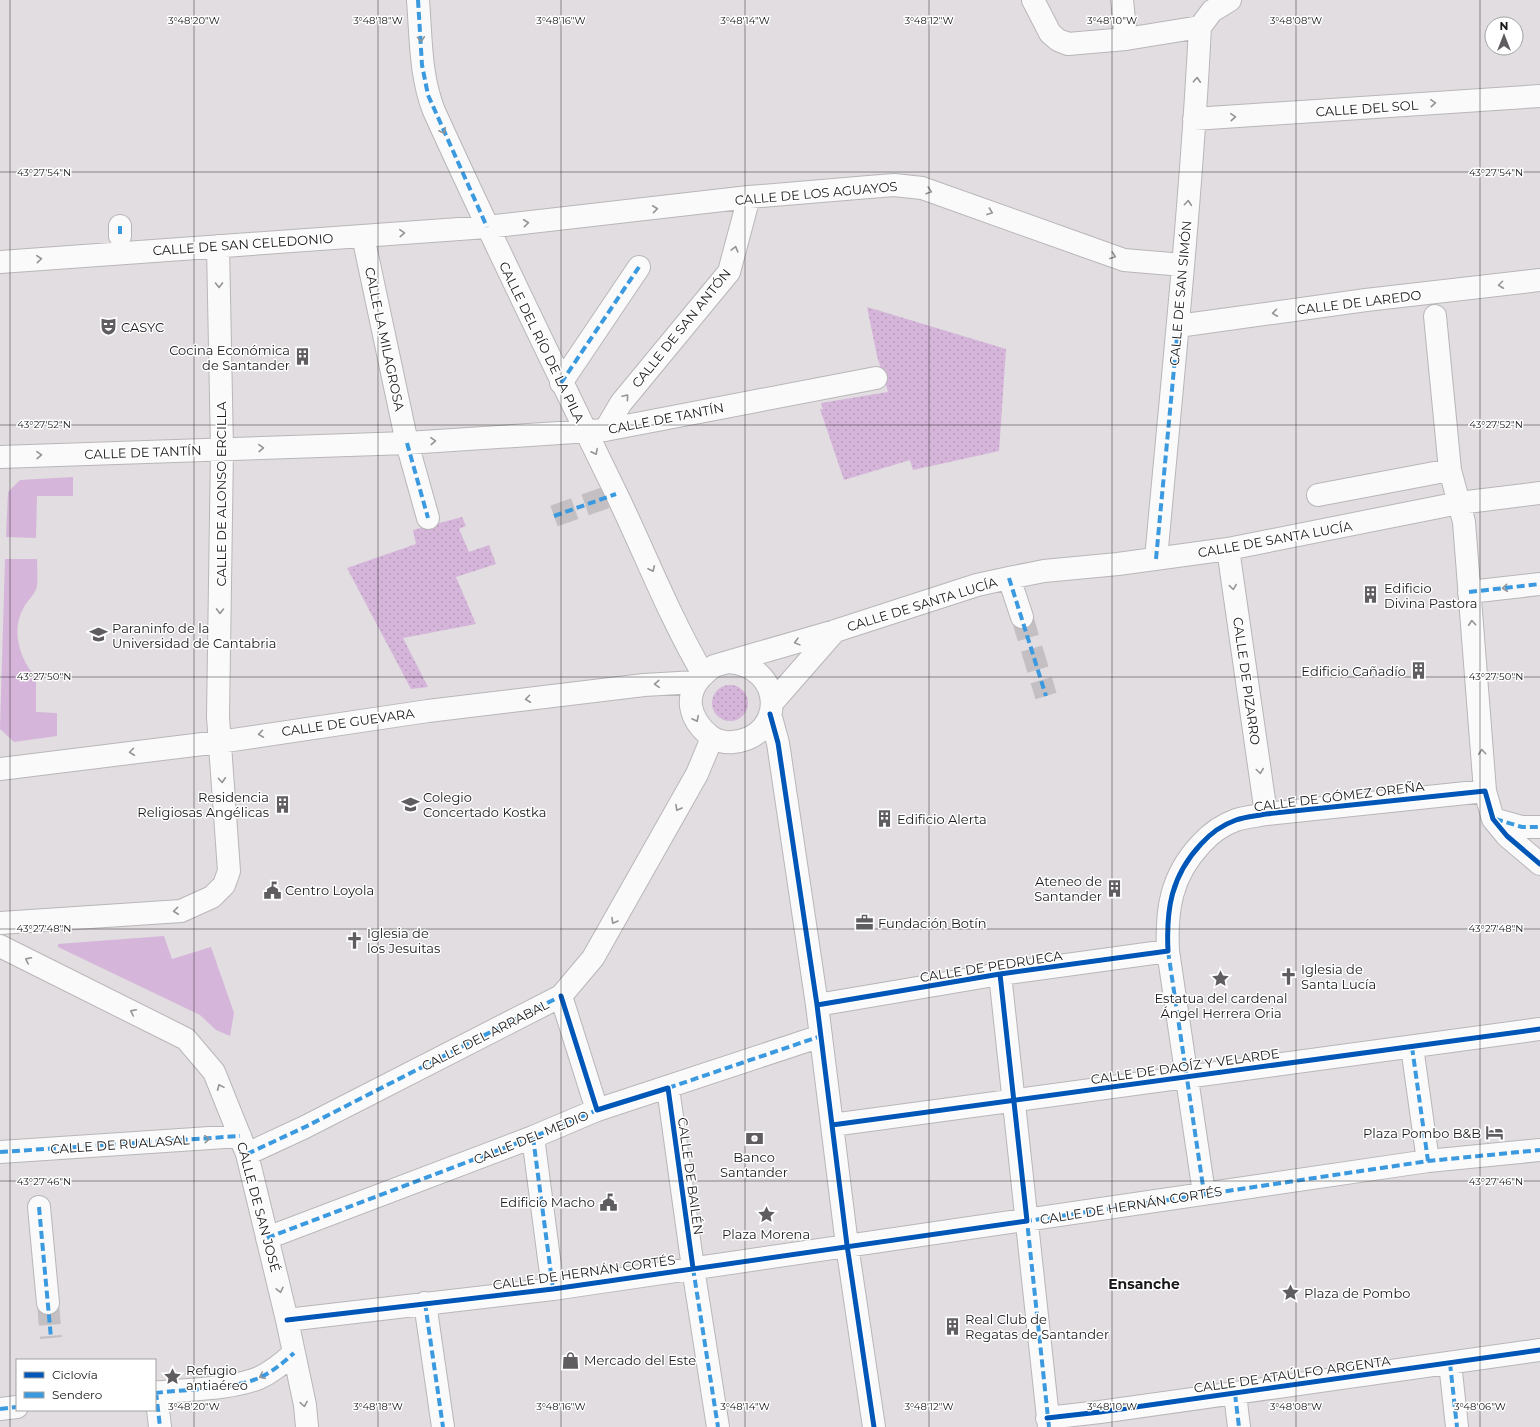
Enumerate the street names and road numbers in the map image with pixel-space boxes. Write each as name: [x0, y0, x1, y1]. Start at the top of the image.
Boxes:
street label: CALLE DEL SOL: [1315, 96, 1419, 120]
street label: CALLE DE LOS AGUAYOS: [734, 178, 898, 208]
street label: CALLE DE SAN SIMÓN: [1166, 220, 1194, 366]
street label: CALLE DE SAN CELEDONIO: [152, 230, 334, 258]
street label: CALLE DEL RÍO DE LA PILA: [496, 259, 588, 426]
street label: CALLE LA MILAGROSA: [362, 265, 408, 413]
street label: CALLE DE SAN ANTÓN: [628, 265, 734, 391]
street label: CALLE DE LAREDO: [1296, 286, 1422, 318]
street label: CALLE DE TANTÍN: [607, 399, 725, 437]
street label: CALLE DE ALONSO ERCILLA: [213, 401, 229, 587]
street label: CALLE DE TANTÍN: [84, 442, 202, 462]
street label: CALLE DE SANTA LUCÍA: [1197, 517, 1354, 560]
street label: CALLE DE SANTA LUCÍA: [845, 573, 1000, 635]
street label: CALLE DE PIZARRO: [1230, 616, 1264, 746]
street label: CALLE DE GUEVARA: [280, 705, 416, 739]
street label: CALLE DE GÓMEZ OREÑA: [1253, 778, 1426, 814]
street label: CALLE DE PEDRUECA: [919, 947, 1064, 985]
street label: CALLE DEL ARRABAL: [419, 996, 551, 1074]
street label: CALLE DE DAOÍZ Y VELARDE: [1090, 1045, 1280, 1087]
street label: CALLE DEL MEDIO: [471, 1107, 591, 1167]
street label: CALLE DE BAILÉN: [675, 1116, 707, 1236]
street label: CALLE DE RUALASAL: [50, 1131, 190, 1157]
street label: CALLE DE SAN JOSÉ: [234, 1140, 284, 1274]
street label: CALLE DE HERNÁN CORTÉS: [1039, 1183, 1223, 1227]
street label: CALLE DE HERNÁN CORTÉS: [492, 1251, 676, 1293]
street label: CALLE DE ATAÚLFO ARGENTA: [1193, 1352, 1392, 1396]

